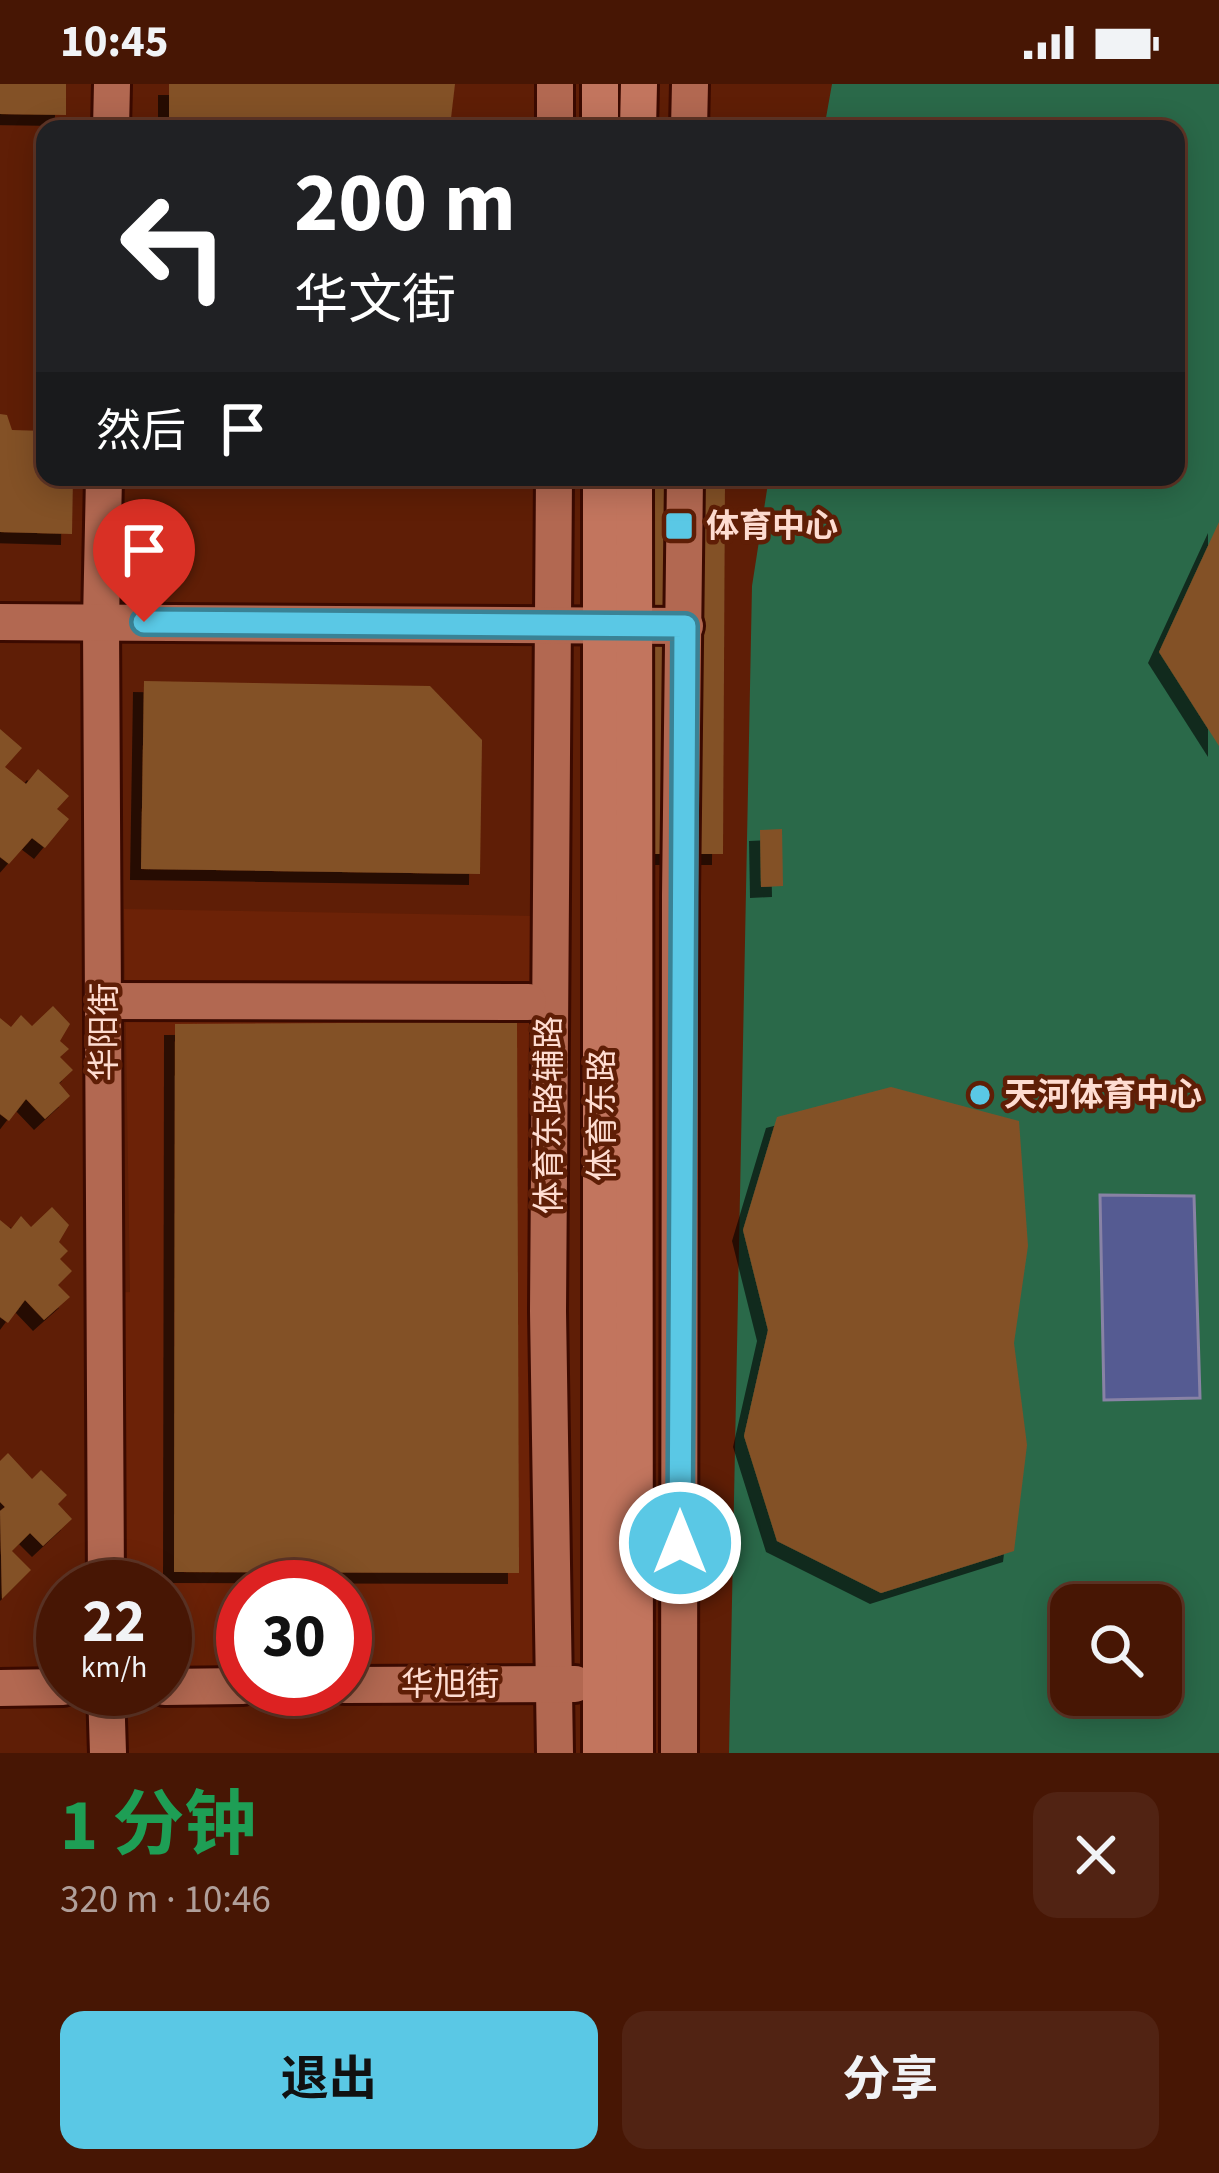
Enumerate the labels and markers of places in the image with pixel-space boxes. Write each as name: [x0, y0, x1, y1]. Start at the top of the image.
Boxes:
pin: [93, 499, 195, 622]
place label: 体育中心: [706, 503, 838, 550]
marker: 体育中心: [663, 510, 695, 542]
place label: 天河体育中心: [1004, 1072, 1202, 1119]
marker: 天河体育中心: [967, 1082, 993, 1108]

